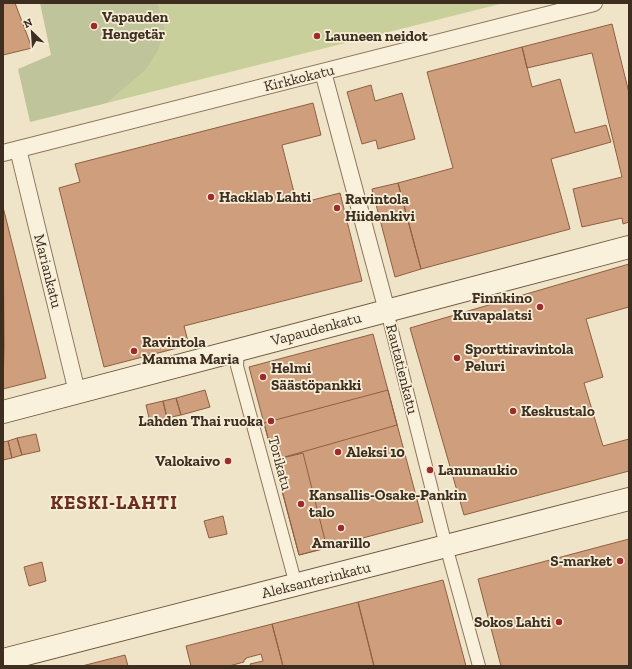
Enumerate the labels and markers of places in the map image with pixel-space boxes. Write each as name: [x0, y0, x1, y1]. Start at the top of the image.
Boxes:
place label: Vapauden Hengetär: [102, 8, 169, 43]
marker: Vapauden Hengetär: [89, 21, 99, 31]
place label: Launeen neidot: [325, 27, 429, 45]
marker: Launeen neidot: [312, 31, 322, 41]
place label: Hacklab Lahti: [219, 188, 312, 206]
place label: Ravintola Hiidenkivi: [345, 190, 415, 225]
marker: Hacklab Lahti: [206, 192, 216, 202]
marker: Ravintola Hiidenkivi: [332, 203, 342, 213]
place label: Finnkino Kuvapalatsi: [453, 289, 533, 324]
marker: Finnkino Kuvapalatsi: [535, 302, 545, 312]
place label: Ravintola Mamma Maria: [142, 333, 240, 368]
place label: Sporttiravintola Peluri: [465, 340, 574, 375]
marker: Ravintola Mamma Maria: [129, 346, 139, 356]
marker: Sporttiravintola Peluri: [452, 353, 462, 363]
place label: Helmi Säästöpankki: [271, 359, 362, 394]
marker: Helmi Säästöpankki: [258, 372, 268, 382]
place label: Keskustalo: [521, 402, 595, 420]
marker: Keskustalo: [508, 406, 518, 416]
place label: Lahden Thai ruoka: [138, 412, 263, 430]
marker: Lahden Thai ruoka: [266, 416, 276, 426]
place label: Aleksi 10: [346, 443, 405, 461]
marker: Aleksi 10: [333, 447, 343, 457]
place label: Valokaivo: [155, 452, 220, 470]
marker: Valokaivo: [223, 456, 233, 466]
place label: Lanunaukio: [438, 461, 518, 479]
marker: Lanunaukio: [425, 465, 435, 475]
place label: Kansallis-Osake-Pankin talo: [309, 486, 467, 521]
marker: Kansallis-Osake-Pankin talo: [296, 499, 306, 509]
marker: Amarillo: [336, 523, 346, 533]
place label: Amarillo: [312, 534, 370, 552]
place label: S-market: [550, 552, 613, 570]
marker: S-market: [615, 556, 625, 566]
place label: Sokos Lahti: [474, 613, 552, 631]
marker: Sokos Lahti: [554, 617, 564, 627]

